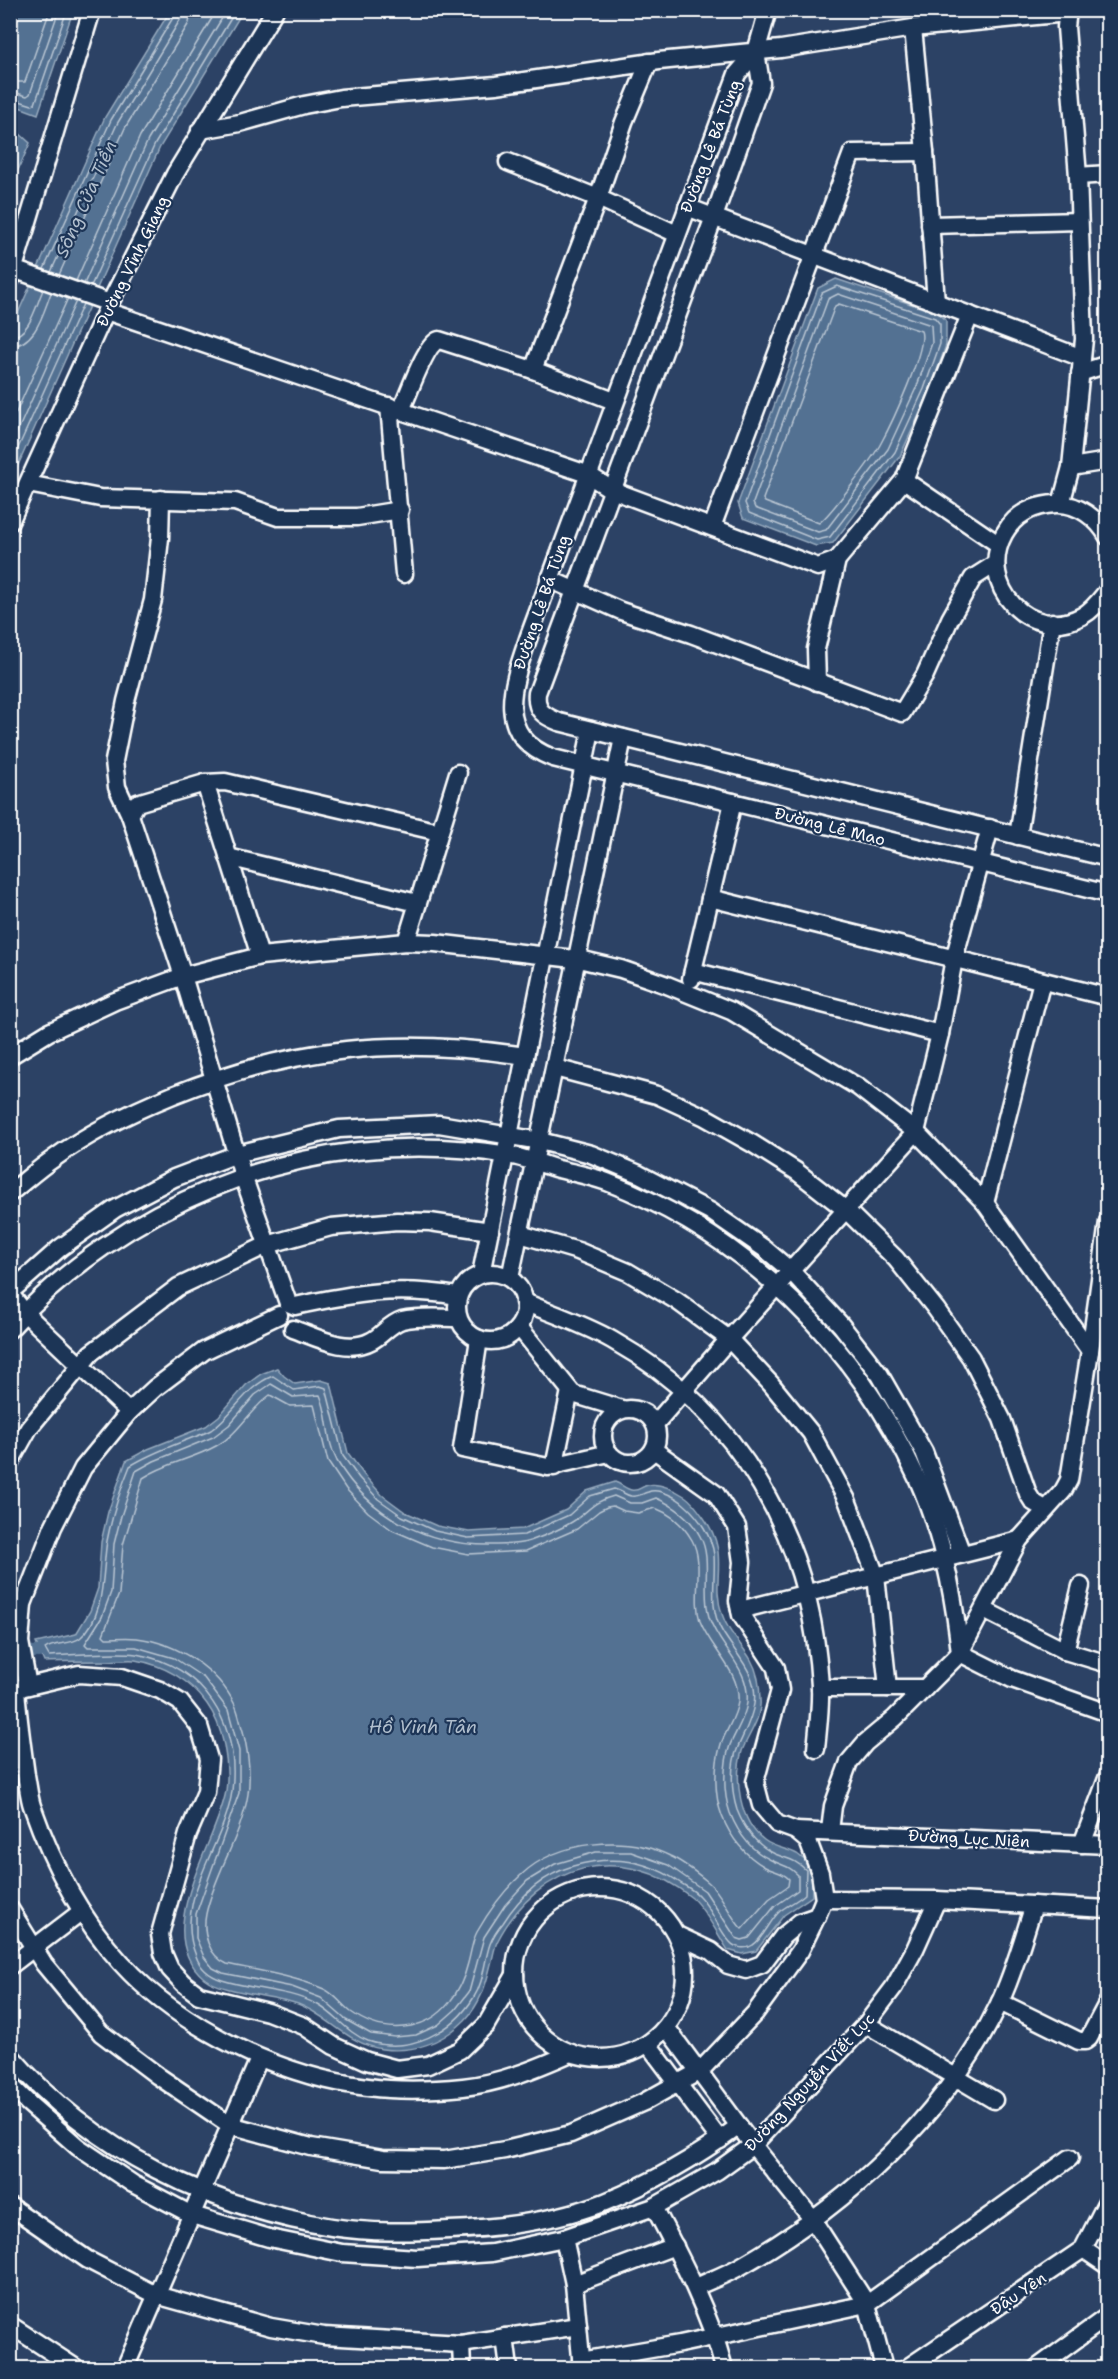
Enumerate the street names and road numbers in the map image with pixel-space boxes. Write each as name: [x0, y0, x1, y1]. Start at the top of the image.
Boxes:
street label: Đường Lê Bá Tùng: [675, 76, 746, 216]
street label: Đường Vĩnh Giang: [92, 192, 173, 330]
street label: Đường Lê Bá Tùng: [509, 532, 574, 672]
street label: Đường Lê Mao: [772, 803, 887, 850]
street label: Đường Lục Niên: [908, 1825, 1030, 1852]
street label: Đường Nguyễn Viết Lục: [740, 2009, 879, 2156]
street label: Đậu Yên: [986, 2267, 1050, 2320]

